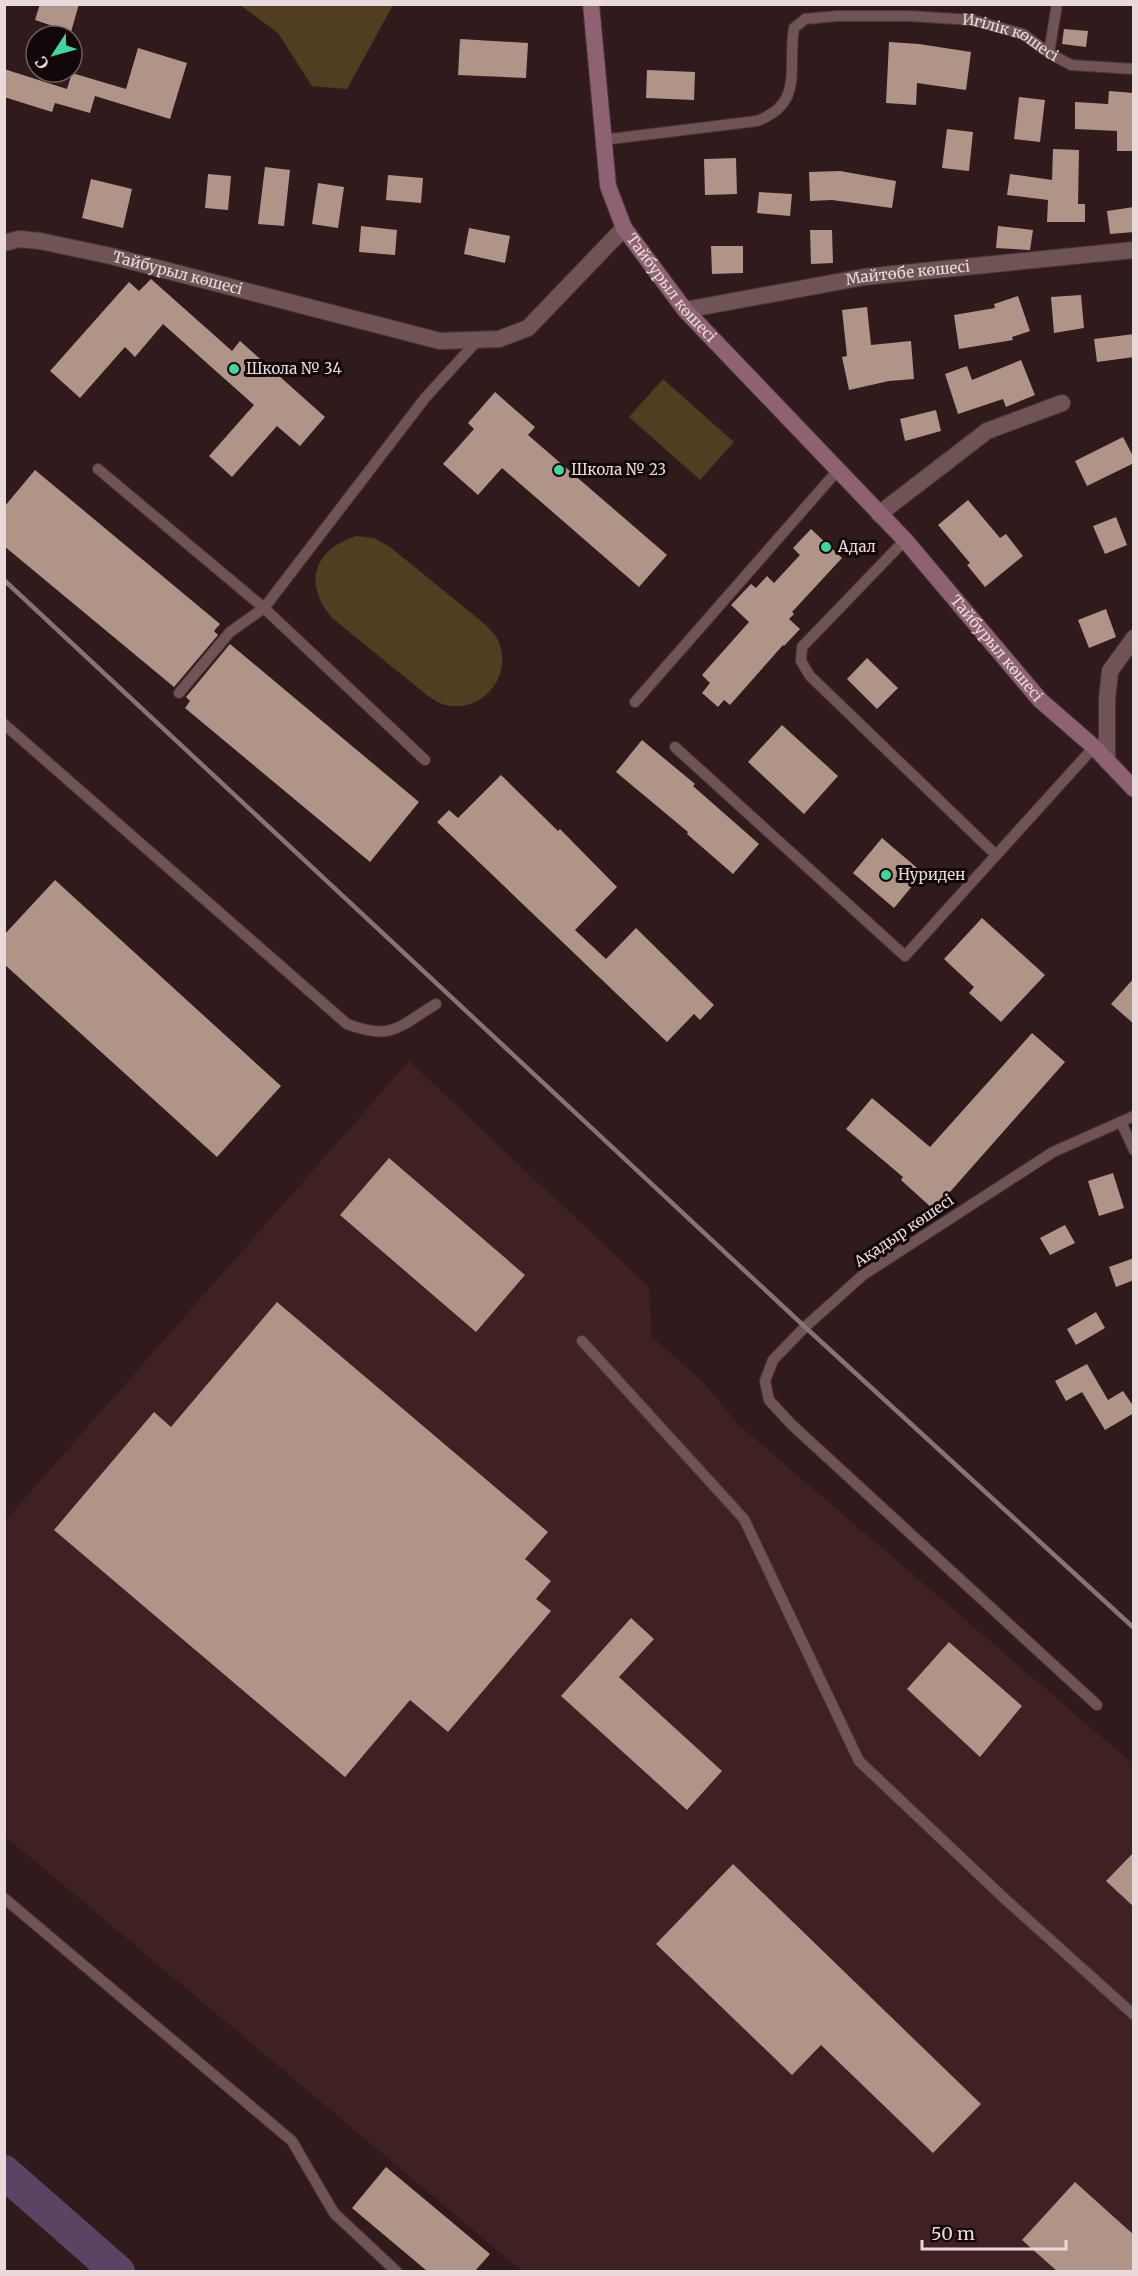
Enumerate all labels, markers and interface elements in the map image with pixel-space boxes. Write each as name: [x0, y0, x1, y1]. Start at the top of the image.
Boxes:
street label: Игілік көшесі: [962, 9, 1062, 65]
north arrow: [24, 24, 84, 84]
text: С: [31, 53, 53, 73]
street label: Тайбурыл көшесі: [622, 230, 721, 346]
street label: Тайбурыл көшесі: [111, 247, 245, 299]
street label: Майтөбе көшесі: [844, 256, 971, 289]
place label: Школа № 34: [246, 359, 342, 378]
marker: Школа № 34: [227, 362, 241, 376]
place label: Школа № 23: [571, 460, 666, 479]
marker: Школа № 23: [552, 463, 566, 477]
place label: Адал: [837, 537, 876, 556]
marker: Адал: [819, 540, 833, 554]
street label: Тайбурыл көшесі: [946, 591, 1047, 705]
place label: Нуриден: [898, 865, 965, 884]
marker: Нуриден: [879, 868, 893, 882]
street label: Ақадыр көшесі: [850, 1190, 957, 1271]
scale bar: [922, 2213, 1066, 2251]
text: 50 m: [931, 2222, 975, 2245]

